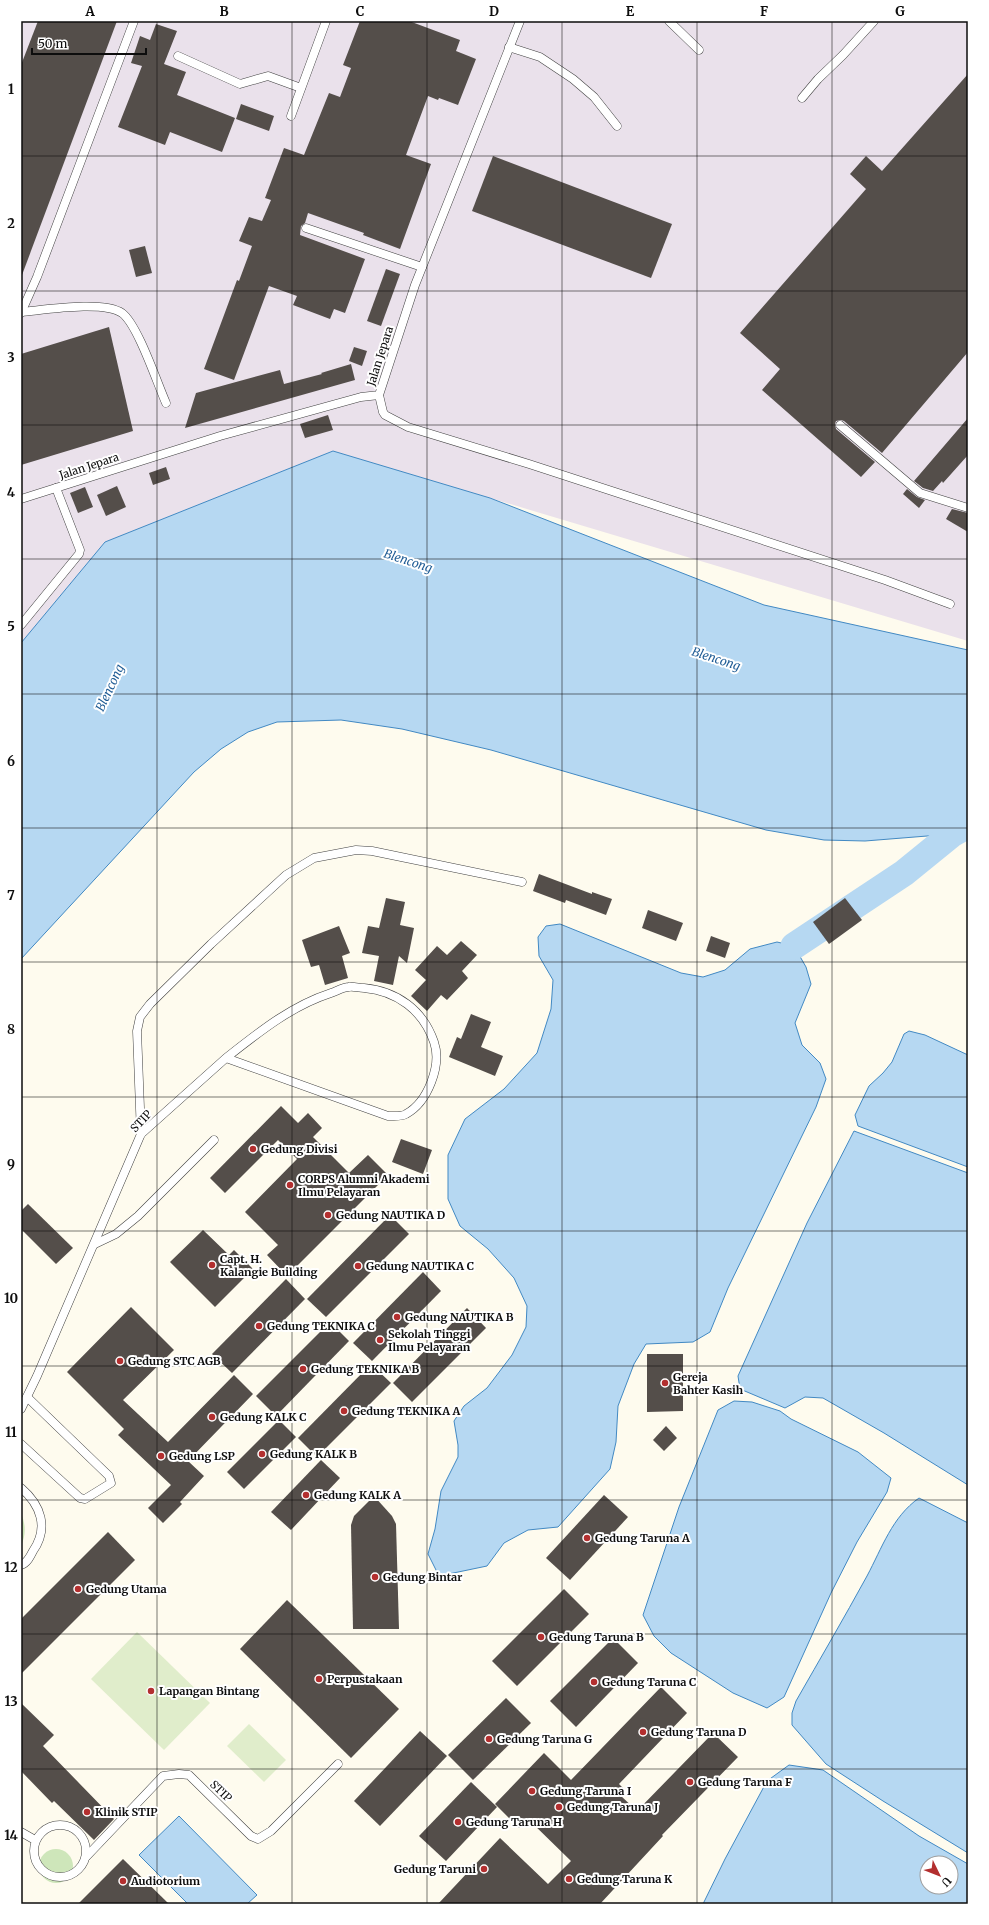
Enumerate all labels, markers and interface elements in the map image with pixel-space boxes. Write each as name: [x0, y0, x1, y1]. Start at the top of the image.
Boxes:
text: A: [84, 3, 95, 20]
text: B: [219, 3, 229, 20]
text: C: [356, 3, 365, 20]
text: D: [489, 3, 499, 20]
text: E: [626, 3, 635, 20]
text: F: [760, 3, 768, 20]
text: G: [895, 3, 905, 20]
scale bar: [32, 30, 146, 56]
text: 50 m: [38, 36, 67, 51]
text: 1: [8, 81, 14, 98]
text: 2: [7, 215, 15, 232]
street label: Jalan Jepara: [363, 324, 396, 389]
text: 3: [7, 349, 15, 366]
street label: Jalan Jepara: [56, 450, 121, 483]
text: 4: [7, 484, 16, 501]
water label: Blencong: [382, 546, 435, 575]
text: 5: [7, 618, 15, 635]
water label: Blencong: [690, 644, 743, 673]
water label: Blencong: [92, 662, 127, 714]
text: 6: [7, 753, 15, 770]
text: 7: [7, 887, 15, 904]
text: 8: [7, 1021, 15, 1038]
street label: STIP: [127, 1107, 155, 1135]
place label: Gedung Divisi: [261, 1142, 338, 1156]
marker: Gedung Divisi: [248, 1144, 258, 1154]
text: 9: [7, 1156, 15, 1173]
place label: CORPS Alumni Akademi Ilmu Pelayaran: [298, 1172, 430, 1199]
marker: CORPS Alumni Akademi Ilmu Pelayaran: [285, 1180, 295, 1190]
place label: Gedung NAUTIKA D: [336, 1208, 446, 1222]
marker: Gedung NAUTIKA D: [323, 1210, 333, 1220]
place label: Capt. H. Kalangie Building: [220, 1252, 318, 1279]
place label: Gedung NAUTIKA C: [366, 1259, 474, 1273]
marker: Capt. H. Kalangie Building: [207, 1260, 217, 1270]
marker: Gedung NAUTIKA C: [353, 1261, 363, 1271]
text: 10: [4, 1290, 18, 1307]
place label: Gedung NAUTIKA B: [405, 1310, 514, 1324]
marker: Gedung NAUTIKA B: [392, 1312, 402, 1322]
place label: Gedung TEKNIKA C: [267, 1319, 375, 1333]
marker: Gedung TEKNIKA C: [254, 1321, 264, 1331]
place label: Sekolah Tinggi Ilmu Pelayaran: [388, 1327, 471, 1354]
marker: Sekolah Tinggi Ilmu Pelayaran: [375, 1335, 385, 1345]
place label: Gedung STC AGB: [128, 1354, 221, 1368]
marker: Gedung STC AGB: [115, 1356, 125, 1366]
place label: Gedung TEKNIKA B: [311, 1362, 420, 1376]
marker: Gedung TEKNIKA B: [298, 1364, 308, 1374]
place label: Gereja Bahter Kasih: [673, 1370, 744, 1397]
marker: Gereja Bahter Kasih: [660, 1378, 670, 1388]
place label: Gedung TEKNIKA A: [352, 1404, 461, 1418]
marker: Gedung TEKNIKA A: [339, 1406, 349, 1416]
place label: Gedung KALK C: [220, 1410, 306, 1424]
marker: Gedung KALK C: [207, 1412, 217, 1422]
text: 11: [5, 1424, 17, 1441]
place label: Gedung KALK B: [270, 1447, 357, 1461]
place label: Gedung LSP: [169, 1449, 235, 1463]
marker: Gedung KALK B: [257, 1449, 267, 1459]
marker: Gedung LSP: [156, 1451, 166, 1461]
place label: Gedung KALK A: [314, 1488, 401, 1502]
marker: Gedung KALK A: [301, 1490, 311, 1500]
place label: Gedung Taruna A: [595, 1531, 690, 1545]
marker: Gedung Taruna A: [582, 1533, 592, 1543]
text: 12: [4, 1559, 18, 1576]
place label: Gedung Bintar: [383, 1570, 462, 1584]
marker: Gedung Bintar: [370, 1572, 380, 1582]
place label: Gedung Utama: [86, 1582, 167, 1596]
marker: Gedung Utama: [73, 1584, 83, 1594]
place label: Gedung Taruna B: [549, 1630, 644, 1644]
marker: Gedung Taruna B: [536, 1632, 546, 1642]
place label: Perpustakaan: [327, 1672, 403, 1686]
marker: Perpustakaan: [314, 1674, 324, 1684]
place label: Gedung Taruna C: [602, 1675, 696, 1689]
marker: Gedung Taruna C: [589, 1677, 599, 1687]
place label: Lapangan Bintang: [159, 1684, 260, 1698]
marker: Lapangan Bintang: [146, 1686, 156, 1696]
text: 13: [4, 1693, 18, 1710]
place label: Gedung Taruna D: [651, 1725, 747, 1739]
marker: Gedung Taruna D: [638, 1727, 648, 1737]
place label: Gedung Taruna G: [497, 1732, 592, 1746]
marker: Gedung Taruna G: [484, 1734, 494, 1744]
place label: Gedung Taruna F: [698, 1775, 792, 1789]
street label: STIP: [207, 1777, 235, 1805]
marker: Gedung Taruna F: [685, 1777, 695, 1787]
place label: Gedung Taruna I: [540, 1784, 631, 1798]
marker: Gedung Taruna I: [527, 1786, 537, 1796]
place label: Gedung Taruna J: [567, 1800, 658, 1814]
marker: Gedung Taruna J: [554, 1802, 564, 1812]
place label: Klinik STIP: [95, 1805, 158, 1819]
marker: Klinik STIP: [82, 1807, 92, 1817]
place label: Gedung Taruna H: [466, 1815, 562, 1829]
marker: Gedung Taruna H: [453, 1817, 463, 1827]
text: 14: [4, 1827, 19, 1844]
north arrow: [919, 1855, 959, 1895]
place label: Gedung Taruni: [394, 1862, 476, 1876]
marker: Gedung Taruni: [479, 1864, 489, 1874]
place label: Gedung Taruna K: [577, 1872, 673, 1886]
place label: Audiotorium: [130, 1874, 200, 1888]
marker: Gedung Taruna K: [564, 1874, 574, 1884]
text: U: [938, 1874, 954, 1890]
marker: Audiotorium: [118, 1876, 128, 1886]

